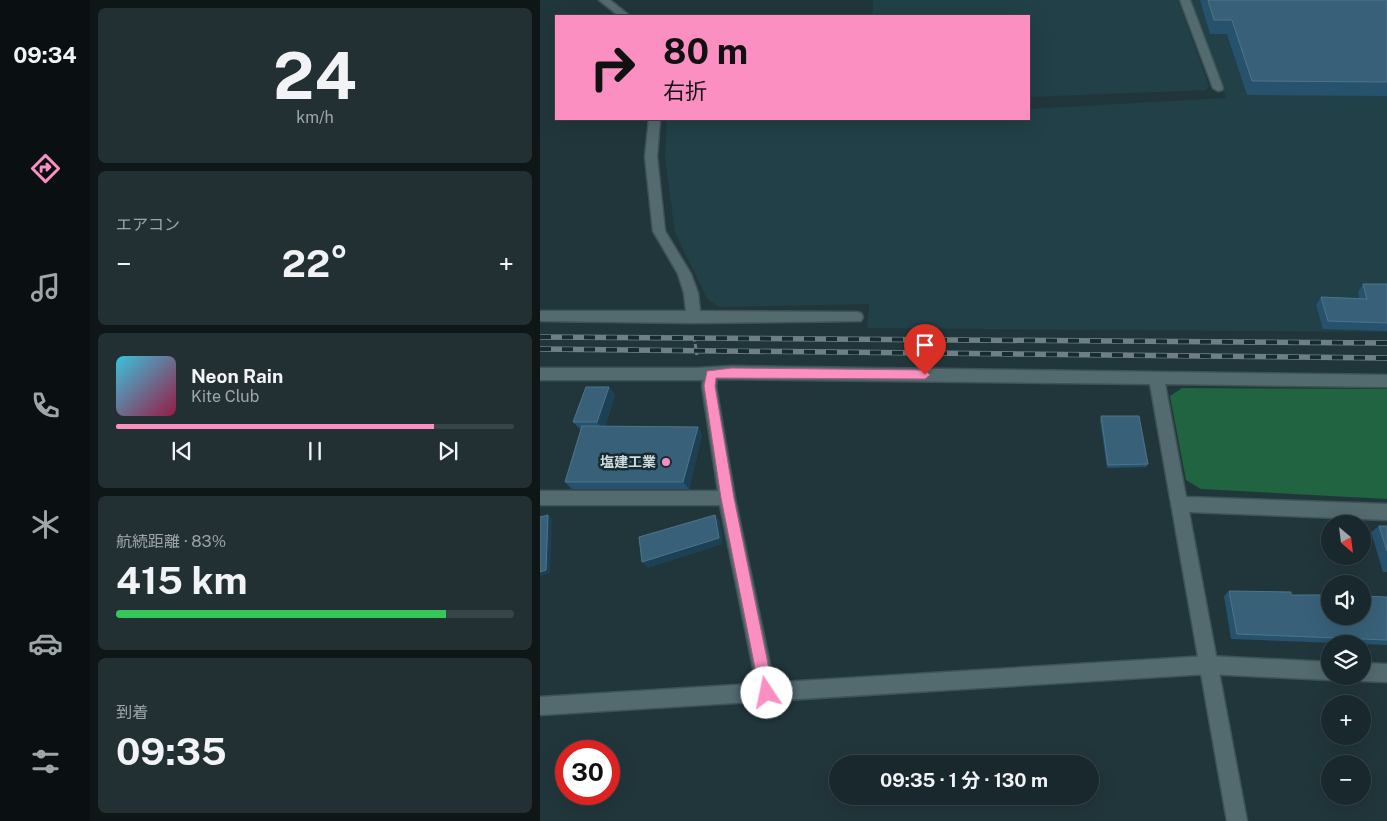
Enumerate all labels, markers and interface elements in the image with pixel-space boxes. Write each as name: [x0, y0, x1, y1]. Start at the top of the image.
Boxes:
text: 80 m: [663, 31, 748, 72]
icon: right: [580, 35, 645, 100]
text: 24: [273, 37, 357, 114]
text: 09:34: [13, 42, 77, 68]
text: 右折: [663, 78, 707, 104]
text: km/h: [296, 108, 334, 127]
icon: directions: [28, 151, 63, 186]
text: エアコン: [116, 215, 180, 234]
text: 22°: [282, 241, 348, 286]
text: −: [116, 247, 132, 280]
text: +: [498, 247, 514, 280]
icon: music: [28, 270, 63, 305]
pin: [904, 324, 946, 375]
icon: arrive: [911, 331, 939, 359]
text: Neon Rain: [191, 365, 283, 387]
text: Kite Club: [191, 387, 259, 406]
icon: phone: [28, 388, 63, 423]
icon: previous: [168, 437, 196, 465]
icon: pause: [301, 437, 329, 465]
icon: next: [434, 437, 462, 465]
place label: 塩建工業: [600, 454, 656, 470]
marker: 塩建工業: [660, 456, 672, 468]
icon: climate: [28, 507, 63, 542]
north arrow: [1321, 515, 1371, 565]
map controls: [1321, 515, 1371, 805]
text: 航続距離 · 83%: [116, 532, 226, 551]
text: 415 km: [116, 558, 247, 603]
button: sound: [1321, 575, 1371, 625]
icon: car: [28, 626, 63, 661]
button: layers: [1321, 635, 1371, 685]
position arrow: [740, 666, 792, 718]
button: +: [1321, 695, 1371, 745]
text: 到着: [116, 703, 148, 722]
text: 09:35: [116, 729, 227, 774]
speed limit sign: 30: [555, 740, 620, 805]
icon: filters: [28, 744, 63, 779]
button: −: [1321, 755, 1371, 805]
text: 09:35 · 1 分 · 130 m: [880, 769, 1048, 791]

